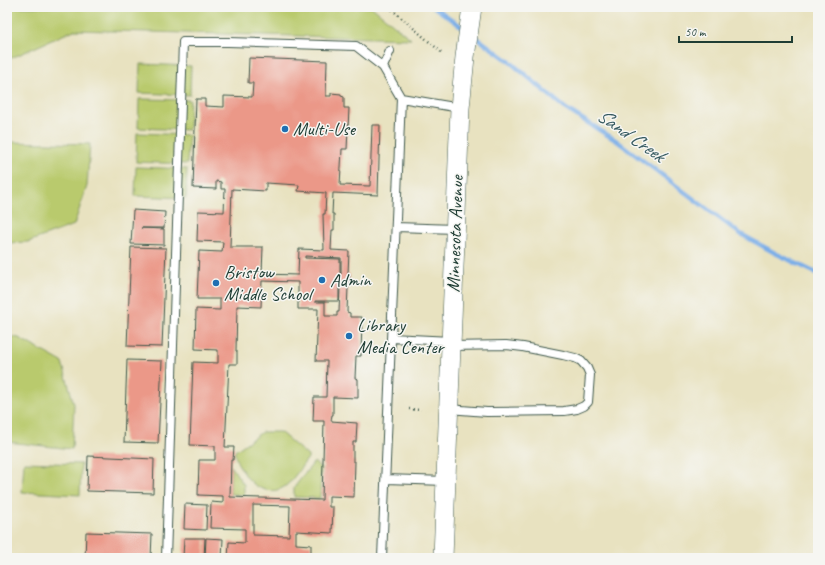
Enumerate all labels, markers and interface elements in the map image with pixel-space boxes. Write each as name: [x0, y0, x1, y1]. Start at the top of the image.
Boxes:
scale bar: [679, 18, 792, 44]
text: 50 m: [685, 24, 707, 40]
water label: Sand Creek: [592, 103, 673, 169]
place label: Multi-Use: [293, 117, 357, 141]
marker: Multi-Use: [280, 124, 290, 134]
street label: Minnesota Avenue: [441, 173, 469, 293]
place label: Bristow Middle School: [224, 260, 315, 306]
place label: Admin: [330, 268, 372, 292]
marker: Admin: [317, 275, 327, 285]
marker: Bristow Middle School: [211, 278, 221, 288]
place label: Library Media Center: [357, 313, 446, 359]
marker: Library Media Center: [344, 331, 354, 341]

